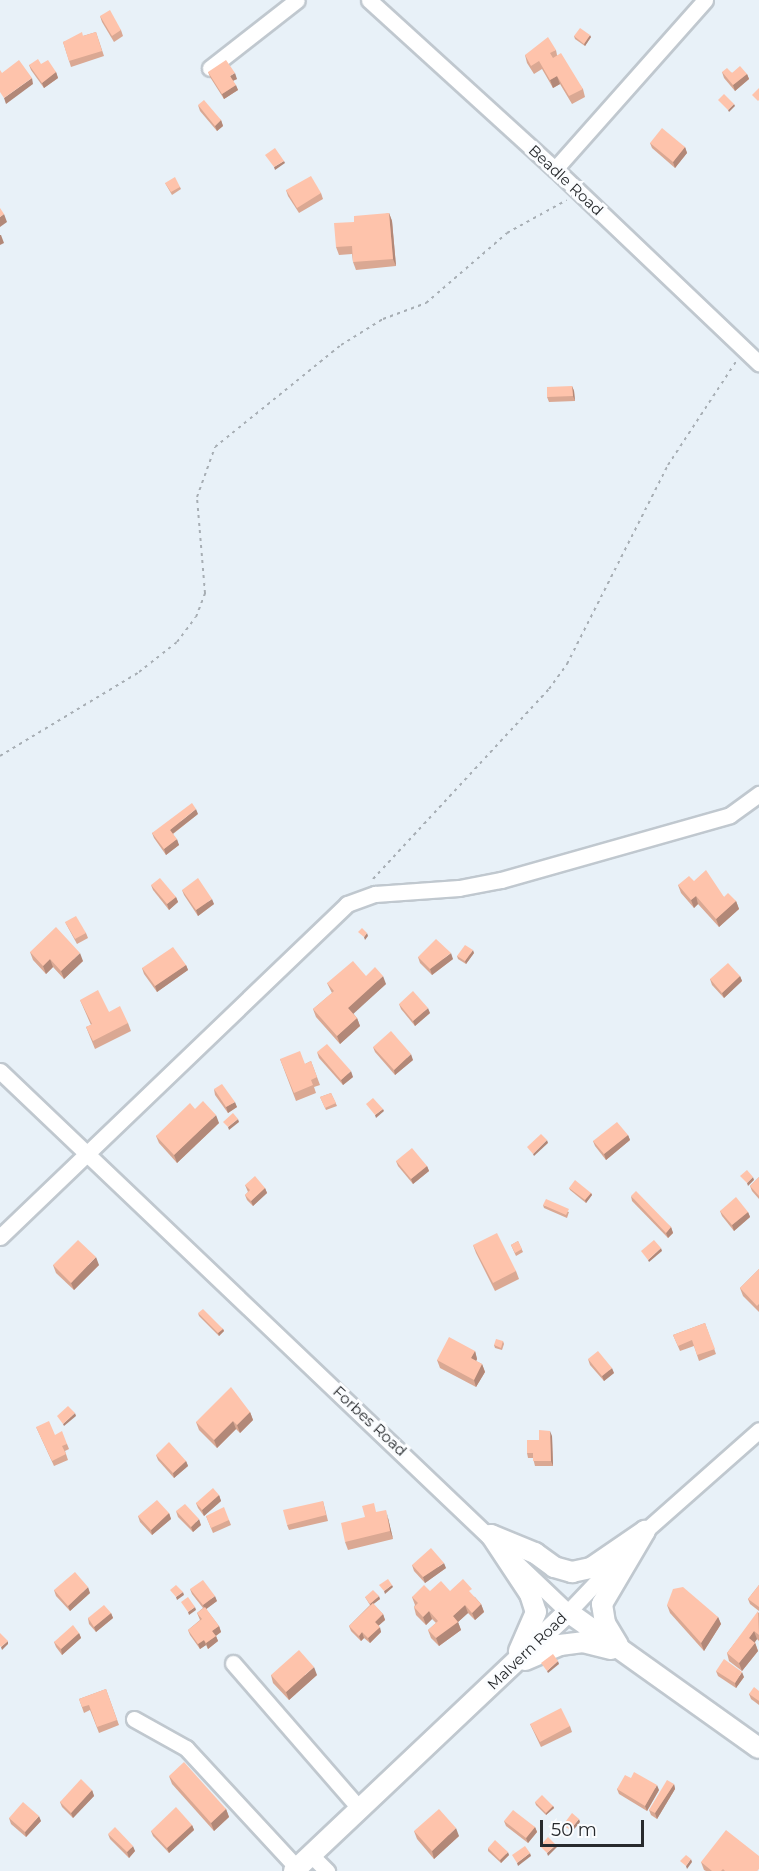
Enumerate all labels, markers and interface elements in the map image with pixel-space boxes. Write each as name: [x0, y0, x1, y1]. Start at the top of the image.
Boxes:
street label: Beadle Road: [525, 141, 607, 219]
street label: Forbes Road: [329, 1382, 411, 1460]
street label: Malvern Road: [484, 1609, 570, 1693]
scale bar: [543, 1808, 646, 1846]
text: 50 m: [551, 1819, 597, 1841]

